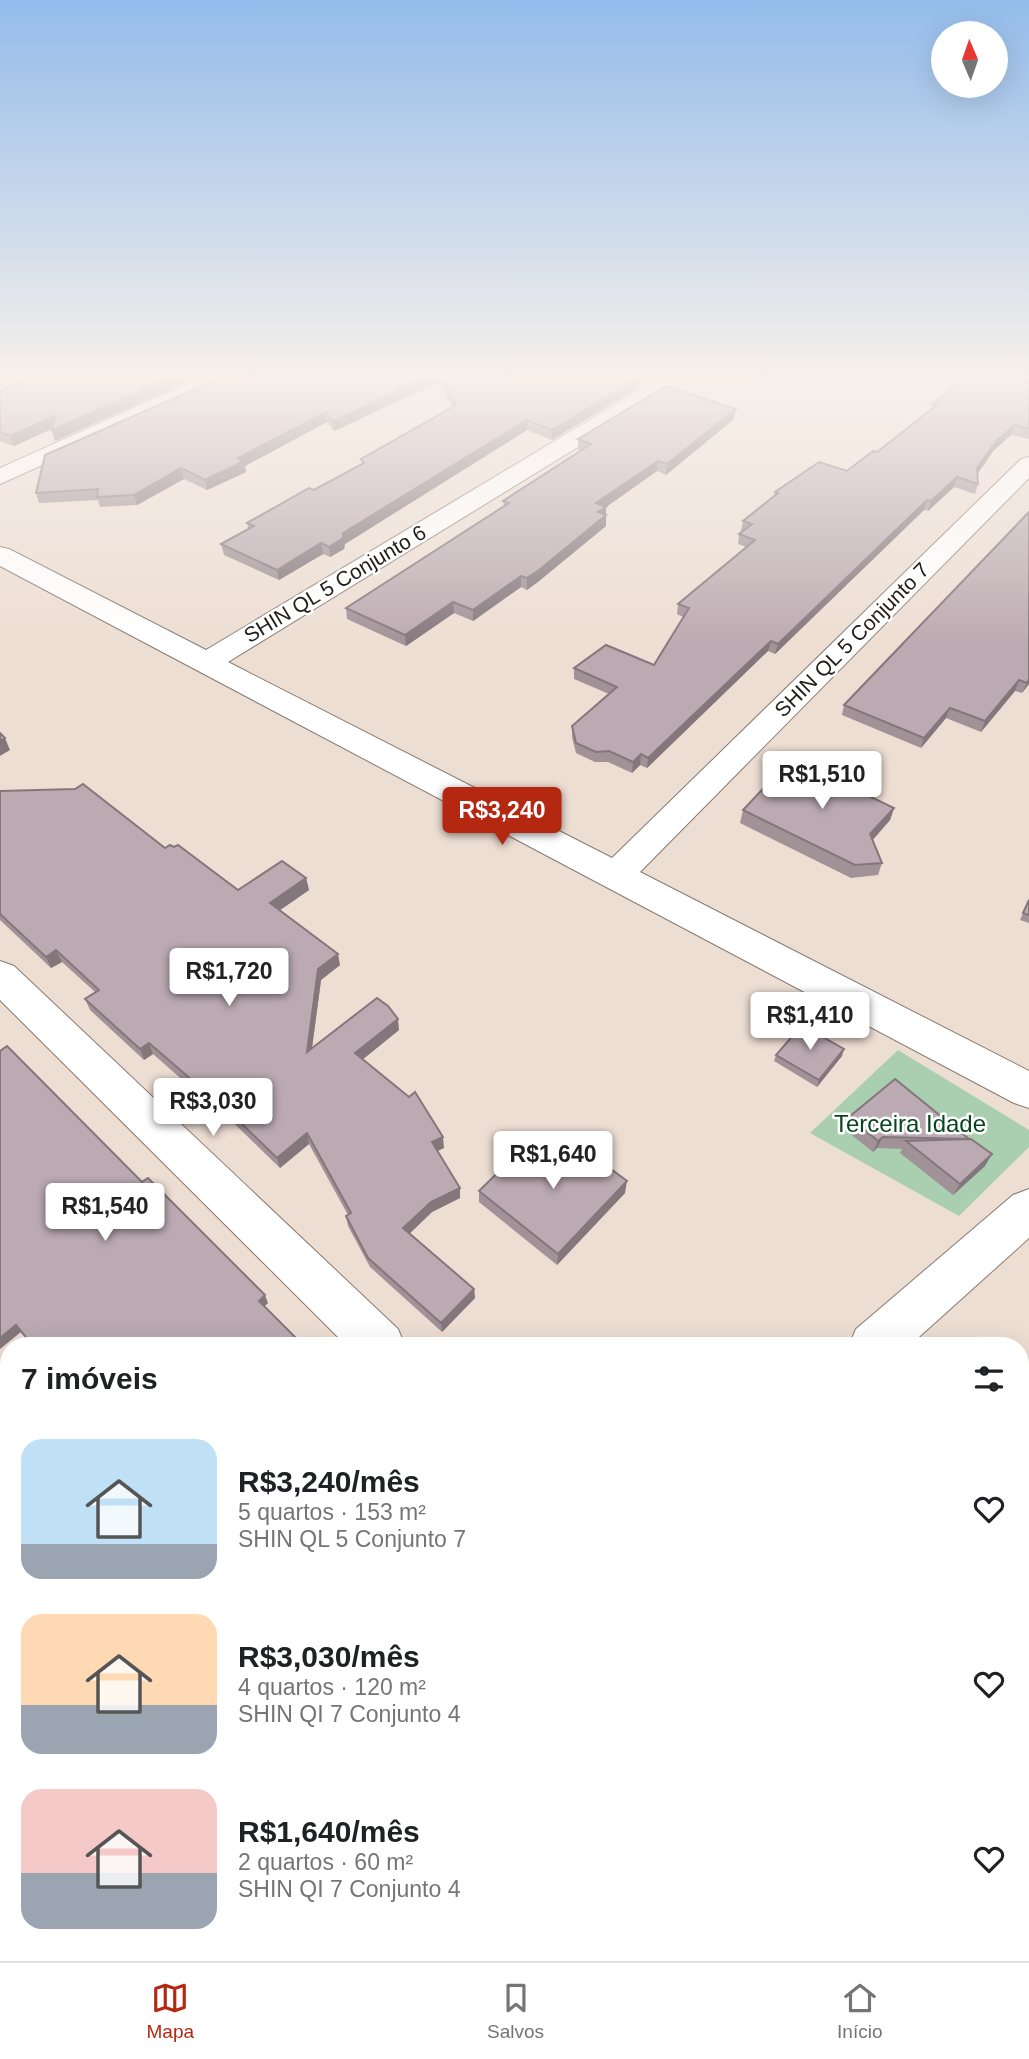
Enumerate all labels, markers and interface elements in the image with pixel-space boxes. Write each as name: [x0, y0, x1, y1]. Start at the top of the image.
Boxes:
north arrow: [931, 21, 1008, 98]
map controls: [931, 21, 1008, 98]
street label: SHIN QL 5 Conjunto 6: [240, 520, 430, 647]
street label: SHIN QL 5 Conjunto 7: [770, 558, 933, 721]
pin: R$1,510: [757, 752, 887, 811]
text: R$1,510: [779, 761, 865, 787]
pin: R$3,240: [437, 788, 567, 847]
text: R$3,240: [459, 797, 545, 823]
pin: R$1,720: [164, 948, 294, 1008]
text: R$1,720: [186, 958, 272, 984]
pin: R$1,410: [745, 992, 875, 1052]
text: R$1,410: [767, 1002, 853, 1028]
pin: R$3,030: [148, 1078, 278, 1138]
text: R$3,030: [170, 1088, 256, 1114]
park label: Terceira Idade: [834, 1110, 986, 1137]
pin: R$1,640: [488, 1132, 618, 1191]
text: R$1,640: [510, 1141, 596, 1167]
pin: R$1,540: [40, 1184, 170, 1243]
text: R$1,540: [62, 1193, 148, 1219]
icon: filters: [970, 1360, 1008, 1398]
text: 7 imóveis: [21, 1362, 158, 1395]
text: R$3,240/mês: [238, 1465, 420, 1498]
icon: home: [77, 1467, 161, 1551]
icon: heart: [970, 1490, 1008, 1528]
text: 5 quartos · 153 m²: [238, 1499, 426, 1525]
text: SHIN QL 5 Conjunto 7: [238, 1526, 466, 1552]
text: R$3,030/mês: [238, 1640, 420, 1673]
icon: home: [77, 1642, 161, 1726]
icon: heart: [970, 1665, 1008, 1703]
text: 4 quartos · 120 m²: [238, 1674, 426, 1700]
text: SHIN QI 7 Conjunto 4: [238, 1701, 460, 1727]
text: R$1,640/mês: [238, 1815, 420, 1848]
icon: home: [77, 1817, 161, 1901]
icon: heart: [970, 1840, 1008, 1878]
text: 2 quartos · 60 m²: [238, 1849, 413, 1875]
text: SHIN QI 7 Conjunto 4: [238, 1876, 460, 1902]
tab: Mapa: [147, 1979, 194, 2043]
tab: Salvos: [487, 1979, 544, 2043]
tab: Início: [837, 1979, 882, 2043]

